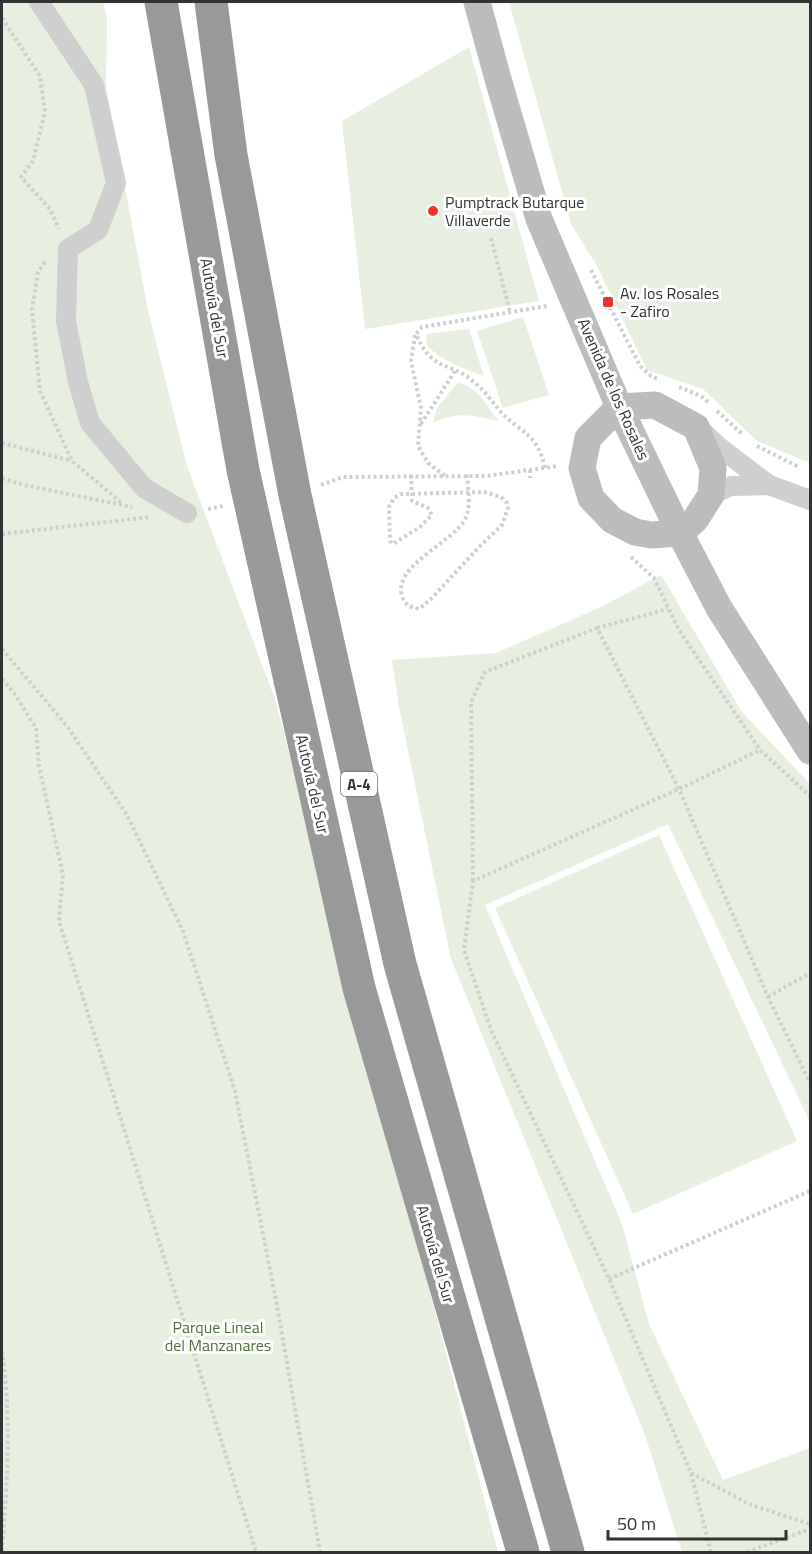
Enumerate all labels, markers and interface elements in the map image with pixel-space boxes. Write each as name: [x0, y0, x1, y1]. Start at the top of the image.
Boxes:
place label: Pumptrack Butarque Villaverde: [445, 190, 584, 232]
marker: Pumptrack Butarque Villaverde: [426, 204, 440, 218]
street label: Autovía del Sur: [194, 256, 236, 360]
place label: Av. los Rosales - Zafiro: [620, 281, 719, 323]
marker: Av. los Rosales - Zafiro: [601, 295, 615, 309]
street label: Avenida de los Rosales: [572, 314, 656, 464]
street label: Autovía del Sur: [290, 732, 336, 836]
road number: A-4: [341, 772, 377, 796]
street label: Autovía del Sur: [411, 1202, 462, 1306]
park label: Parque Lineal del Manzanares: [165, 1315, 271, 1357]
scale bar: [608, 1503, 786, 1541]
text: 50 m: [617, 1510, 656, 1537]

